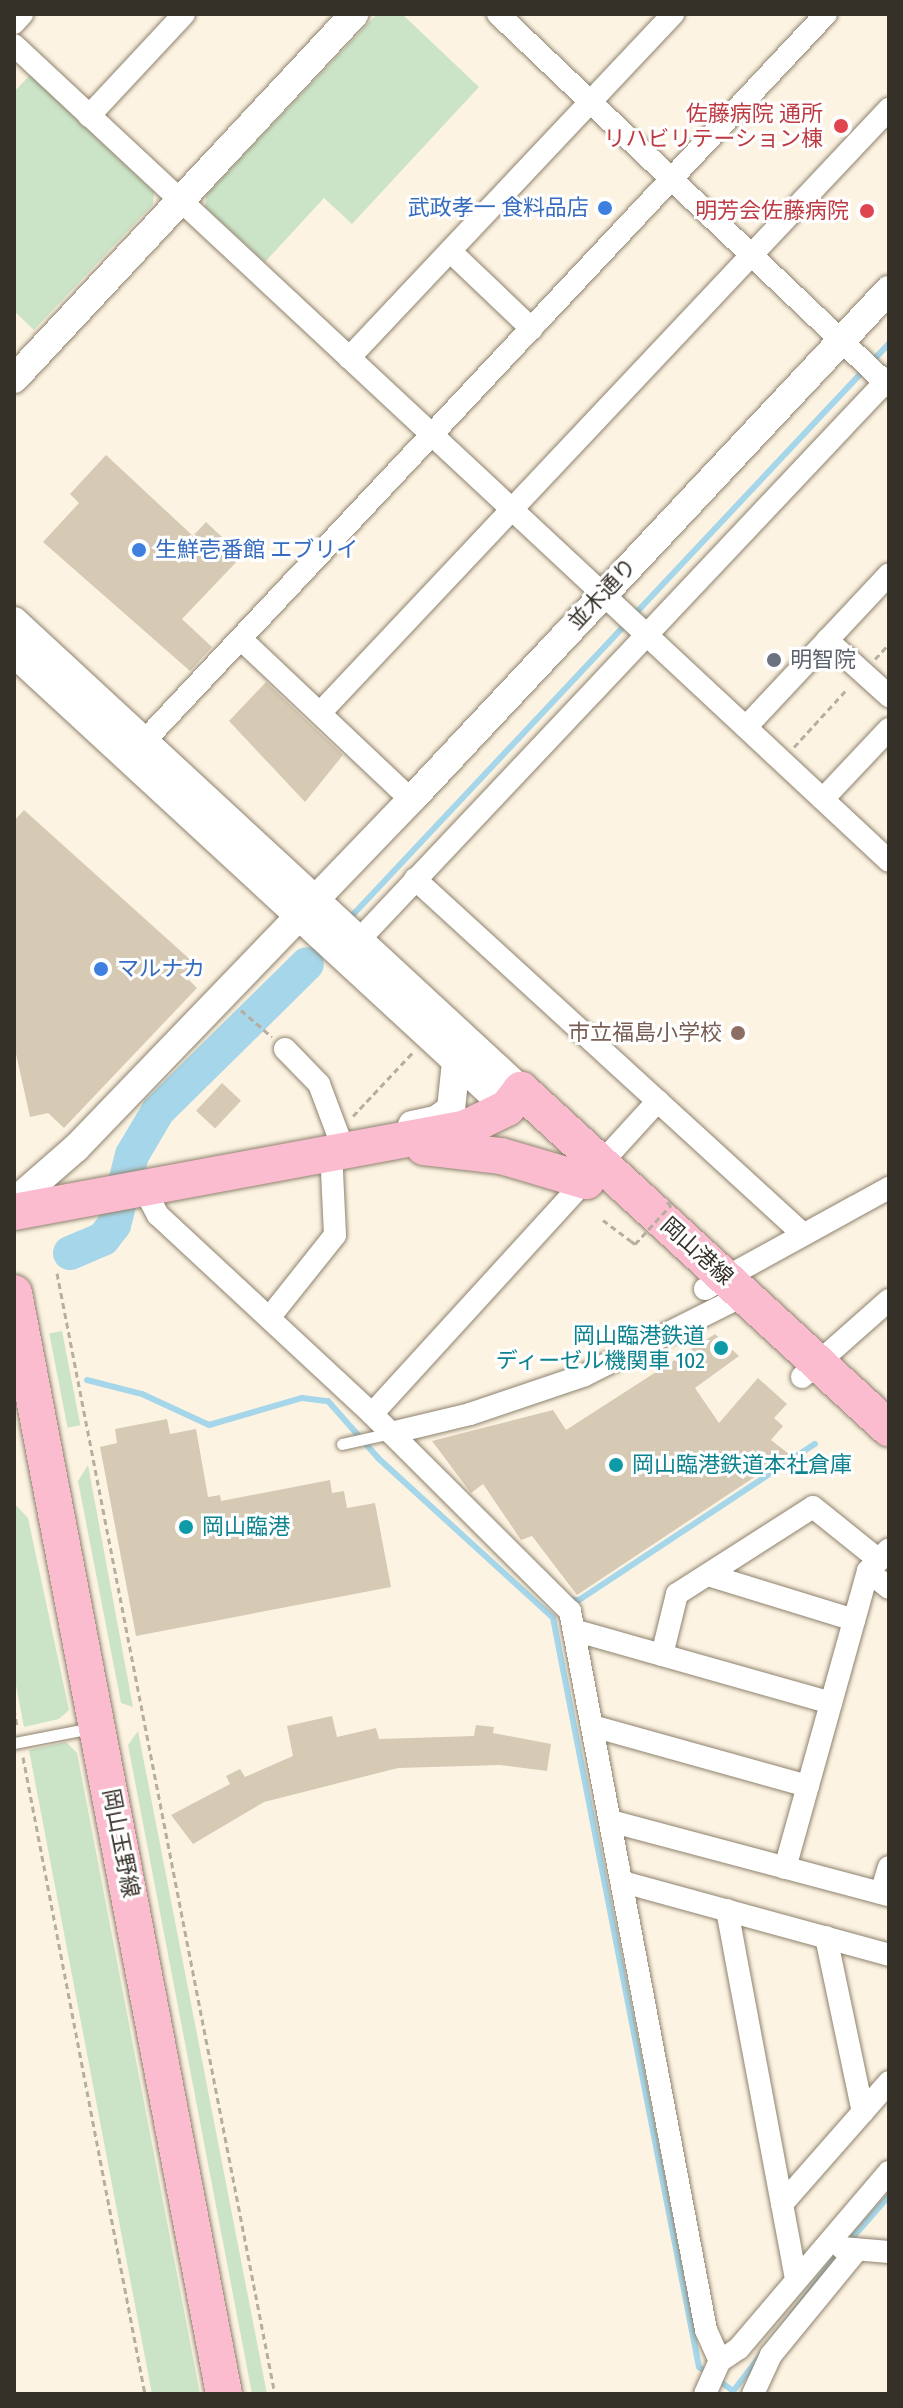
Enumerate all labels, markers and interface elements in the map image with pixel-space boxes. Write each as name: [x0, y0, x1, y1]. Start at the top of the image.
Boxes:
place label: 佐藤病院 通所 リハビリテーション棟: [603, 100, 823, 152]
marker: 佐藤病院 通所 リハビリテーション棟: [830, 115, 852, 137]
place label: 武政孝一 食料品店: [408, 195, 589, 221]
place label: 明芳会佐藤病院: [695, 198, 849, 224]
marker: 武政孝一 食料品店: [596, 199, 614, 217]
marker: 明芳会佐藤病院: [856, 200, 878, 222]
place label: 生鮮壱番館 エブリイ: [155, 537, 358, 563]
marker: 生鮮壱番館 エブリイ: [130, 541, 148, 559]
street label: 並木通り: [562, 553, 642, 635]
place label: 明智院: [790, 647, 856, 673]
marker: 明智院: [765, 651, 783, 669]
place label: マルナカ: [117, 956, 205, 982]
marker: マルナカ: [92, 960, 110, 978]
place label: 市立福島小学校: [568, 1020, 722, 1046]
marker: 市立福島小学校: [729, 1024, 747, 1042]
street label: 岡山港線: [655, 1212, 739, 1290]
place label: 岡山臨港鉄道 ディーゼル機関車 102: [494, 1322, 705, 1374]
marker: 岡山臨港鉄道 ディーゼル機関車 102: [712, 1339, 730, 1357]
place label: 岡山臨港鉄道本社倉庫: [632, 1452, 852, 1478]
marker: 岡山臨港鉄道本社倉庫: [607, 1456, 625, 1474]
place label: 岡山臨港: [202, 1514, 290, 1540]
marker: 岡山臨港: [177, 1518, 195, 1536]
street label: 岡山玉野線: [98, 1786, 144, 1900]

